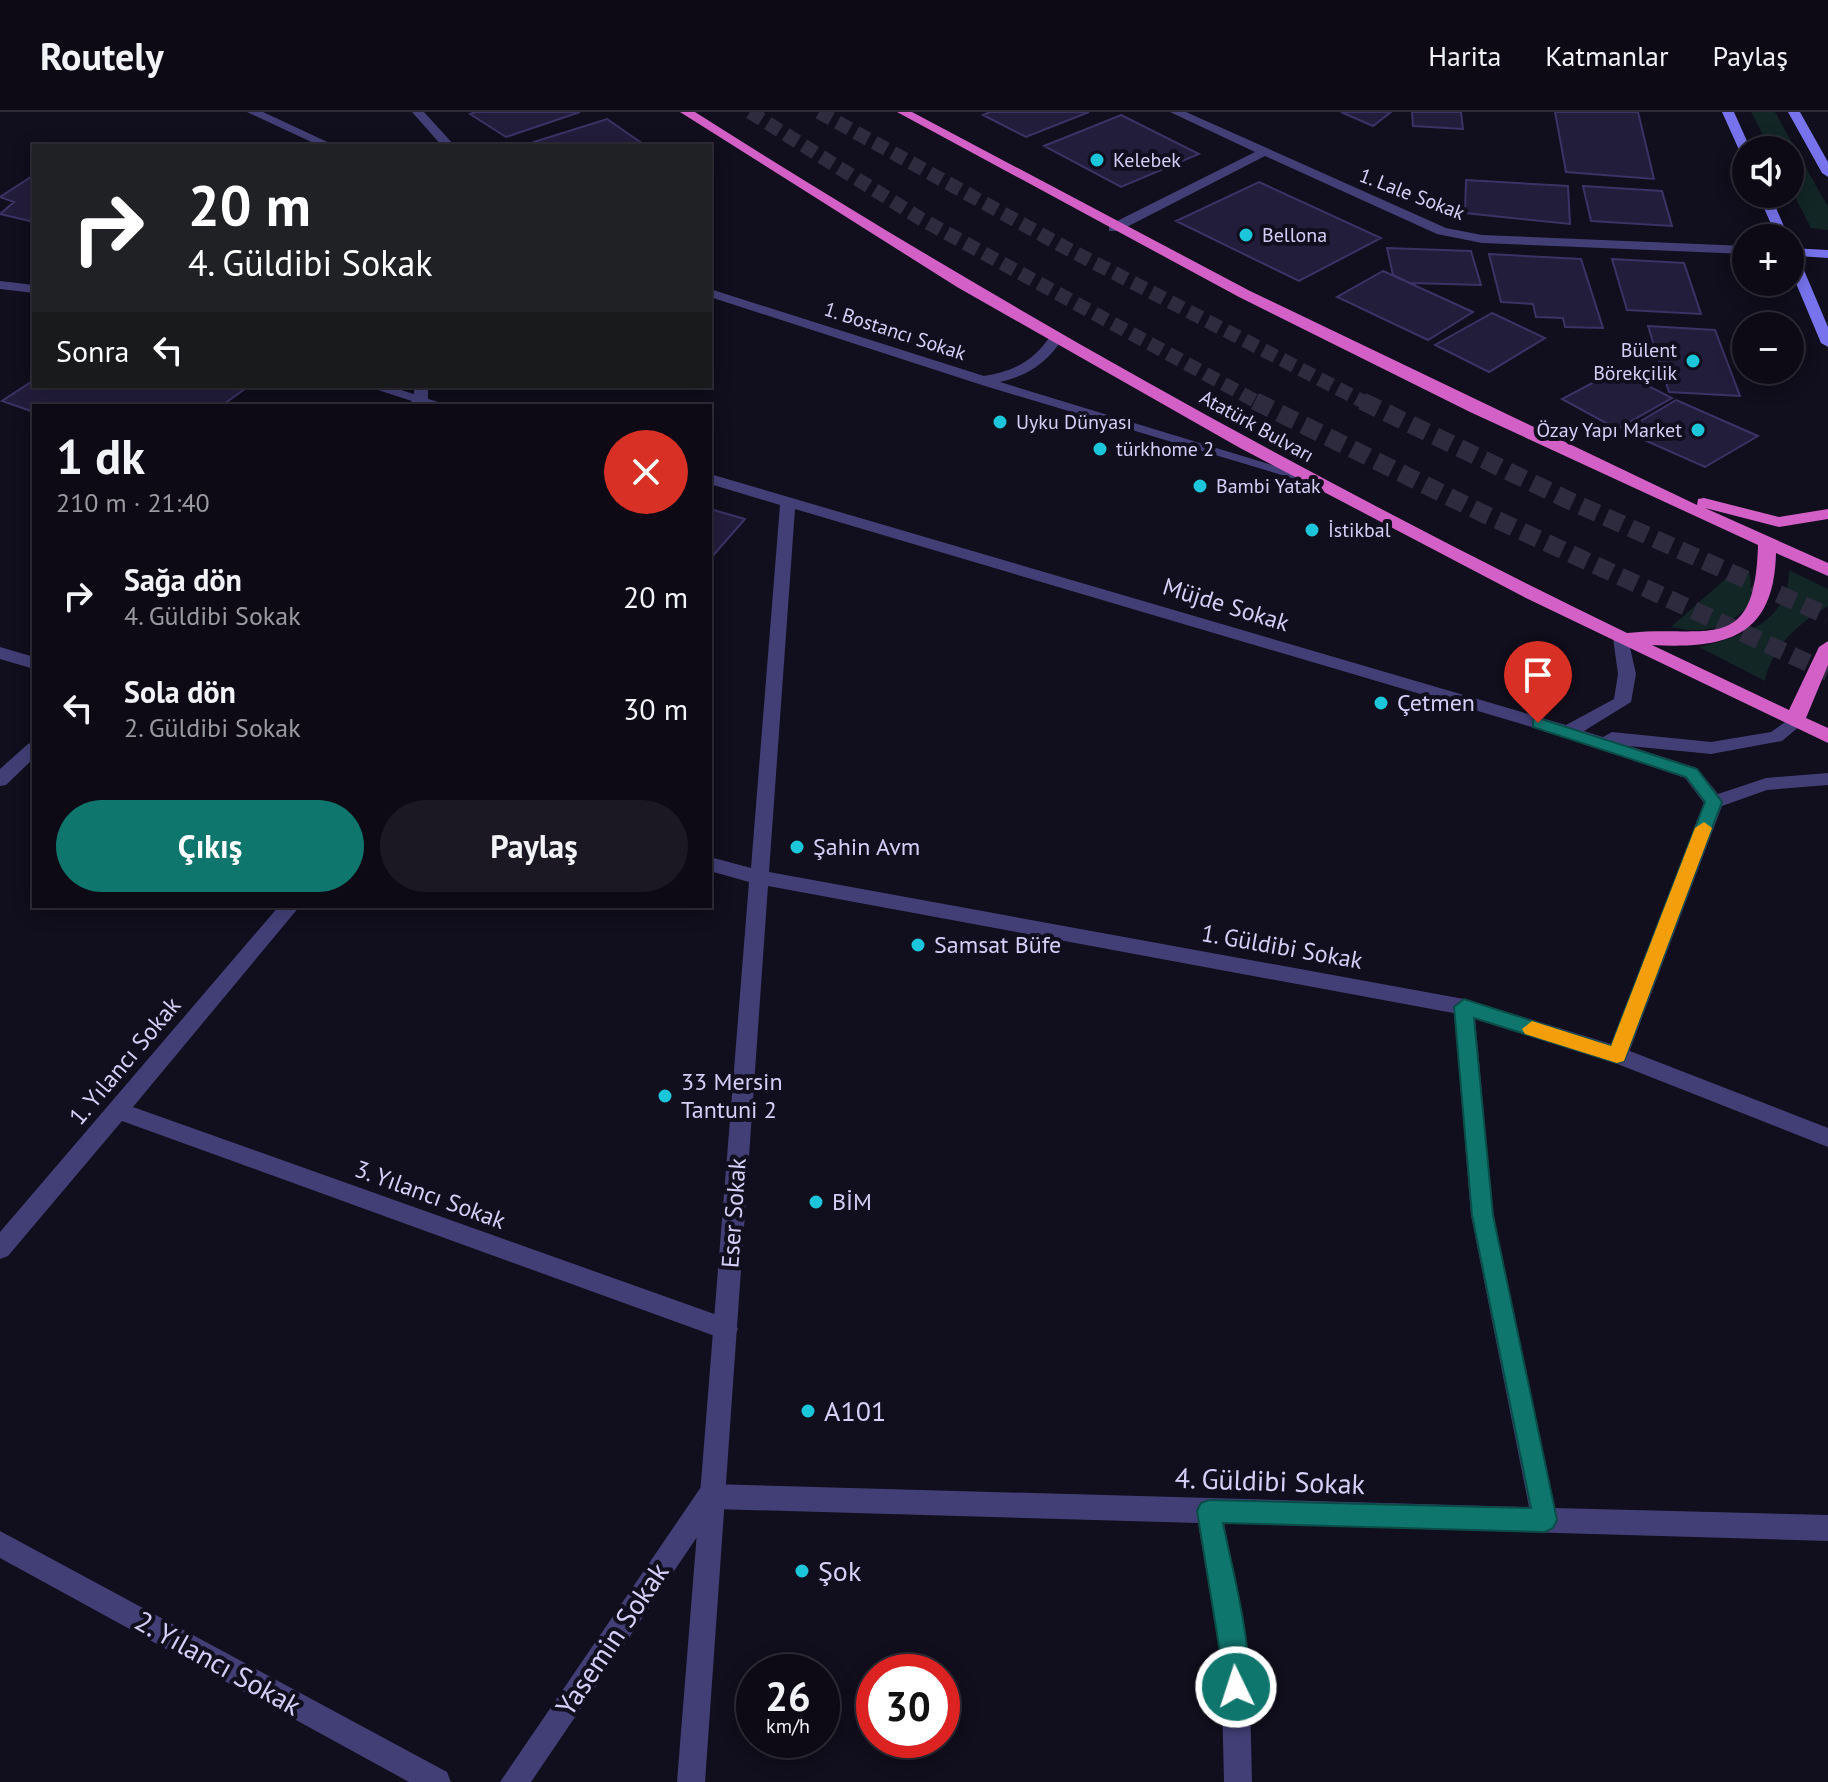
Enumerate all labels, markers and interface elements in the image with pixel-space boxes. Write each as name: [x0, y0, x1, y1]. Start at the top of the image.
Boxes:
text: Routely: [40, 31, 164, 80]
text: Harita: [1428, 37, 1501, 74]
text: Katmanlar: [1545, 37, 1669, 74]
text: Paylaş: [1713, 37, 1788, 74]
map controls: [1732, 136, 1804, 384]
button: sound: [1732, 136, 1804, 208]
place label: Kelebek: [1113, 147, 1181, 173]
marker: Kelebek: [1088, 151, 1106, 169]
street label: 1. Lale Sokak: [1356, 162, 1469, 226]
text: 20 m: [188, 169, 311, 241]
icon: right: [56, 176, 160, 280]
place label: Bellona: [1262, 222, 1327, 248]
button: +: [1732, 224, 1804, 296]
marker: Bellona: [1237, 226, 1255, 244]
text: 4. Güldibi Sokak: [188, 239, 433, 286]
street label: 1. Bostancı Sokak: [821, 296, 970, 366]
button: −: [1732, 312, 1804, 384]
icon: left: [146, 328, 190, 372]
text: Sonra: [56, 331, 130, 370]
place label: Bülent Börekçilik: [1593, 337, 1677, 386]
marker: Bülent Börekçilik: [1684, 352, 1702, 370]
street label: Atatürk Bulvarı: [1195, 384, 1319, 468]
place label: Uyku Dünyası: [1016, 409, 1132, 435]
marker: Uyku Dünyası: [991, 413, 1009, 431]
place label: Özay Yapı Market: [1537, 417, 1682, 443]
marker: Özay Yapı Market: [1689, 421, 1707, 439]
text: 1 dk: [56, 425, 145, 487]
button: close: [604, 430, 688, 514]
place label: türkhome 2: [1116, 436, 1214, 462]
marker: türkhome 2: [1091, 440, 1109, 458]
place label: Bambi Yatak: [1216, 473, 1321, 499]
marker: Bambi Yatak: [1191, 477, 1209, 495]
text: 210 m · 21:40: [56, 486, 210, 519]
place label: İstikbal: [1328, 517, 1391, 543]
marker: İstikbal: [1303, 521, 1321, 539]
text: Sağa dön: [124, 560, 242, 599]
street label: Müjde Sokak: [1159, 571, 1293, 639]
icon: right: [56, 574, 100, 618]
text: 20 m: [623, 577, 688, 616]
text: 4. Güldibi Sokak: [124, 599, 301, 632]
pin: [1504, 641, 1572, 723]
icon: arrive: [1516, 653, 1560, 697]
text: Sola dön: [124, 672, 236, 711]
icon: left: [56, 686, 100, 730]
place label: Çetmen: [1397, 687, 1475, 718]
text: 30 m: [623, 689, 688, 728]
marker: Çetmen: [1372, 694, 1390, 712]
text: 2. Güldibi Sokak: [124, 711, 301, 744]
button: Çıkış: [56, 800, 364, 892]
button: Paylaş: [380, 800, 688, 892]
place label: Şahin Avm: [813, 831, 920, 862]
marker: Şahin Avm: [788, 838, 806, 856]
street label: 1. Güldibi Sokak: [1199, 917, 1366, 976]
place label: Samsat Büfe: [934, 929, 1061, 960]
marker: Samsat Büfe: [909, 936, 927, 954]
street label: 1. Yılancı Sokak: [62, 990, 188, 1131]
place label: 33 Mersin Tantuni 2: [681, 1066, 783, 1125]
marker: 33 Mersin Tantuni 2: [656, 1087, 674, 1105]
street label: 3. Yılancı Sokak: [351, 1153, 510, 1236]
street label: Eser Sokak: [714, 1156, 753, 1269]
place label: BİM: [832, 1186, 872, 1217]
marker: BİM: [807, 1193, 825, 1211]
place label: A101: [824, 1392, 886, 1429]
marker: A101: [799, 1402, 817, 1420]
street label: 4. Güldibi Sokak: [1174, 1459, 1366, 1502]
place label: Şok: [818, 1552, 862, 1589]
street label: Yasemin Sokak: [547, 1554, 677, 1722]
marker: Şok: [793, 1562, 811, 1580]
street label: 2. Yılancı Sokak: [129, 1602, 308, 1724]
position arrow: [1194, 1645, 1278, 1729]
speed limit sign: 30: [856, 1654, 960, 1758]
text: 26: [765, 1670, 811, 1722]
text: km/h: [766, 1713, 810, 1739]

